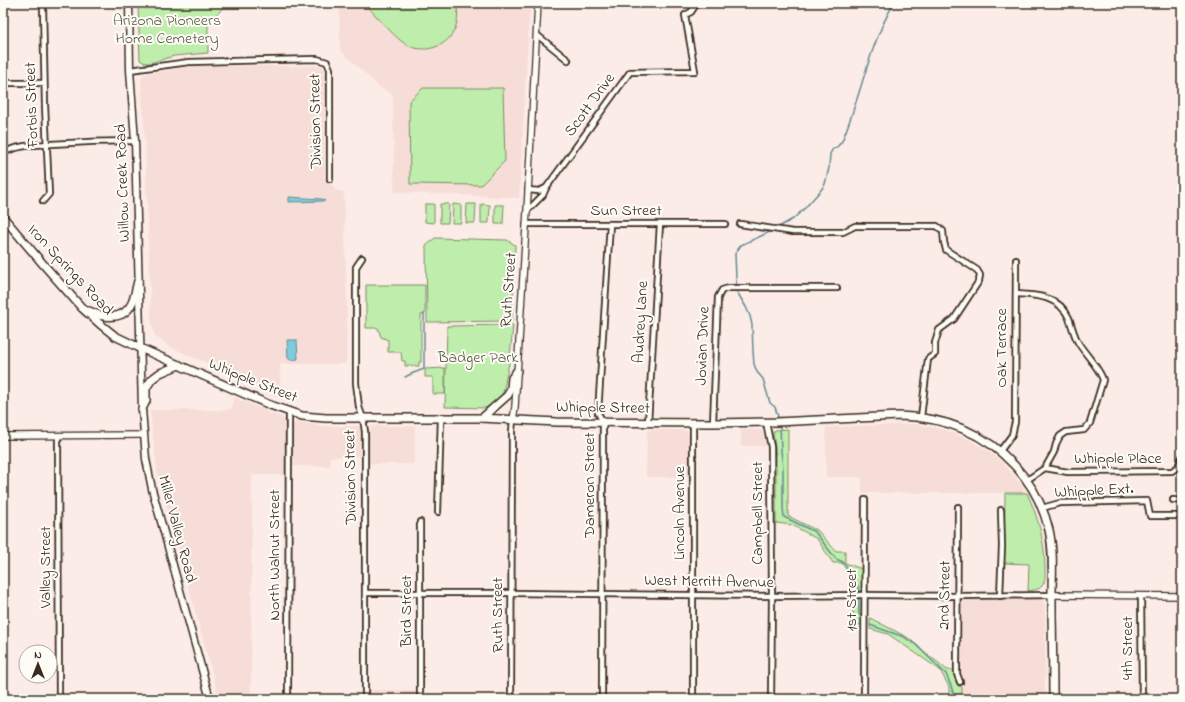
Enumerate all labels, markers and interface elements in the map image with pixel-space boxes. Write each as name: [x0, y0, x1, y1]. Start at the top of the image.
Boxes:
park label: Arizona Pioneers Home Cemetery: [113, 9, 221, 51]
street label: Forbis Street: [18, 61, 46, 149]
street label: Scott Drive: [559, 67, 622, 142]
street label: Division Street: [303, 73, 329, 170]
street label: Willow Creek Road: [109, 124, 137, 242]
street label: Sun Street: [590, 199, 662, 223]
street label: Iron Springs Road: [21, 219, 119, 321]
street label: Ruth Street: [494, 251, 524, 328]
street label: Audrey Lane: [627, 279, 655, 364]
street label: Jovian Drive: [690, 305, 716, 386]
street label: Oak Terrace: [990, 308, 1014, 388]
park label: Badger Park: [437, 346, 519, 370]
street label: Whipple Street: [205, 352, 302, 410]
street label: Whipple Street: [556, 395, 651, 421]
street label: Division Street: [338, 429, 364, 526]
street label: Dameron Street: [578, 432, 602, 539]
street label: Whipple Place: [1074, 447, 1163, 471]
street label: Campbell Street: [746, 461, 770, 565]
street label: Lincoln Avenue: [668, 465, 692, 560]
street label: Miller Valley Road: [151, 473, 203, 585]
street label: Whipple Ext.: [1054, 477, 1134, 505]
street label: North Walnut Street: [263, 489, 287, 621]
street label: Valley Street: [34, 525, 58, 609]
street label: 2nd Street: [932, 560, 958, 630]
street label: 1st Street: [840, 568, 864, 631]
street label: West Merritt Avenue: [644, 569, 775, 595]
street label: Bird Street: [395, 574, 419, 648]
street label: Ruth Street: [486, 577, 510, 653]
street label: 4th Street: [1116, 615, 1140, 680]
north arrow: [18, 644, 58, 684]
text: N: [34, 647, 42, 663]

